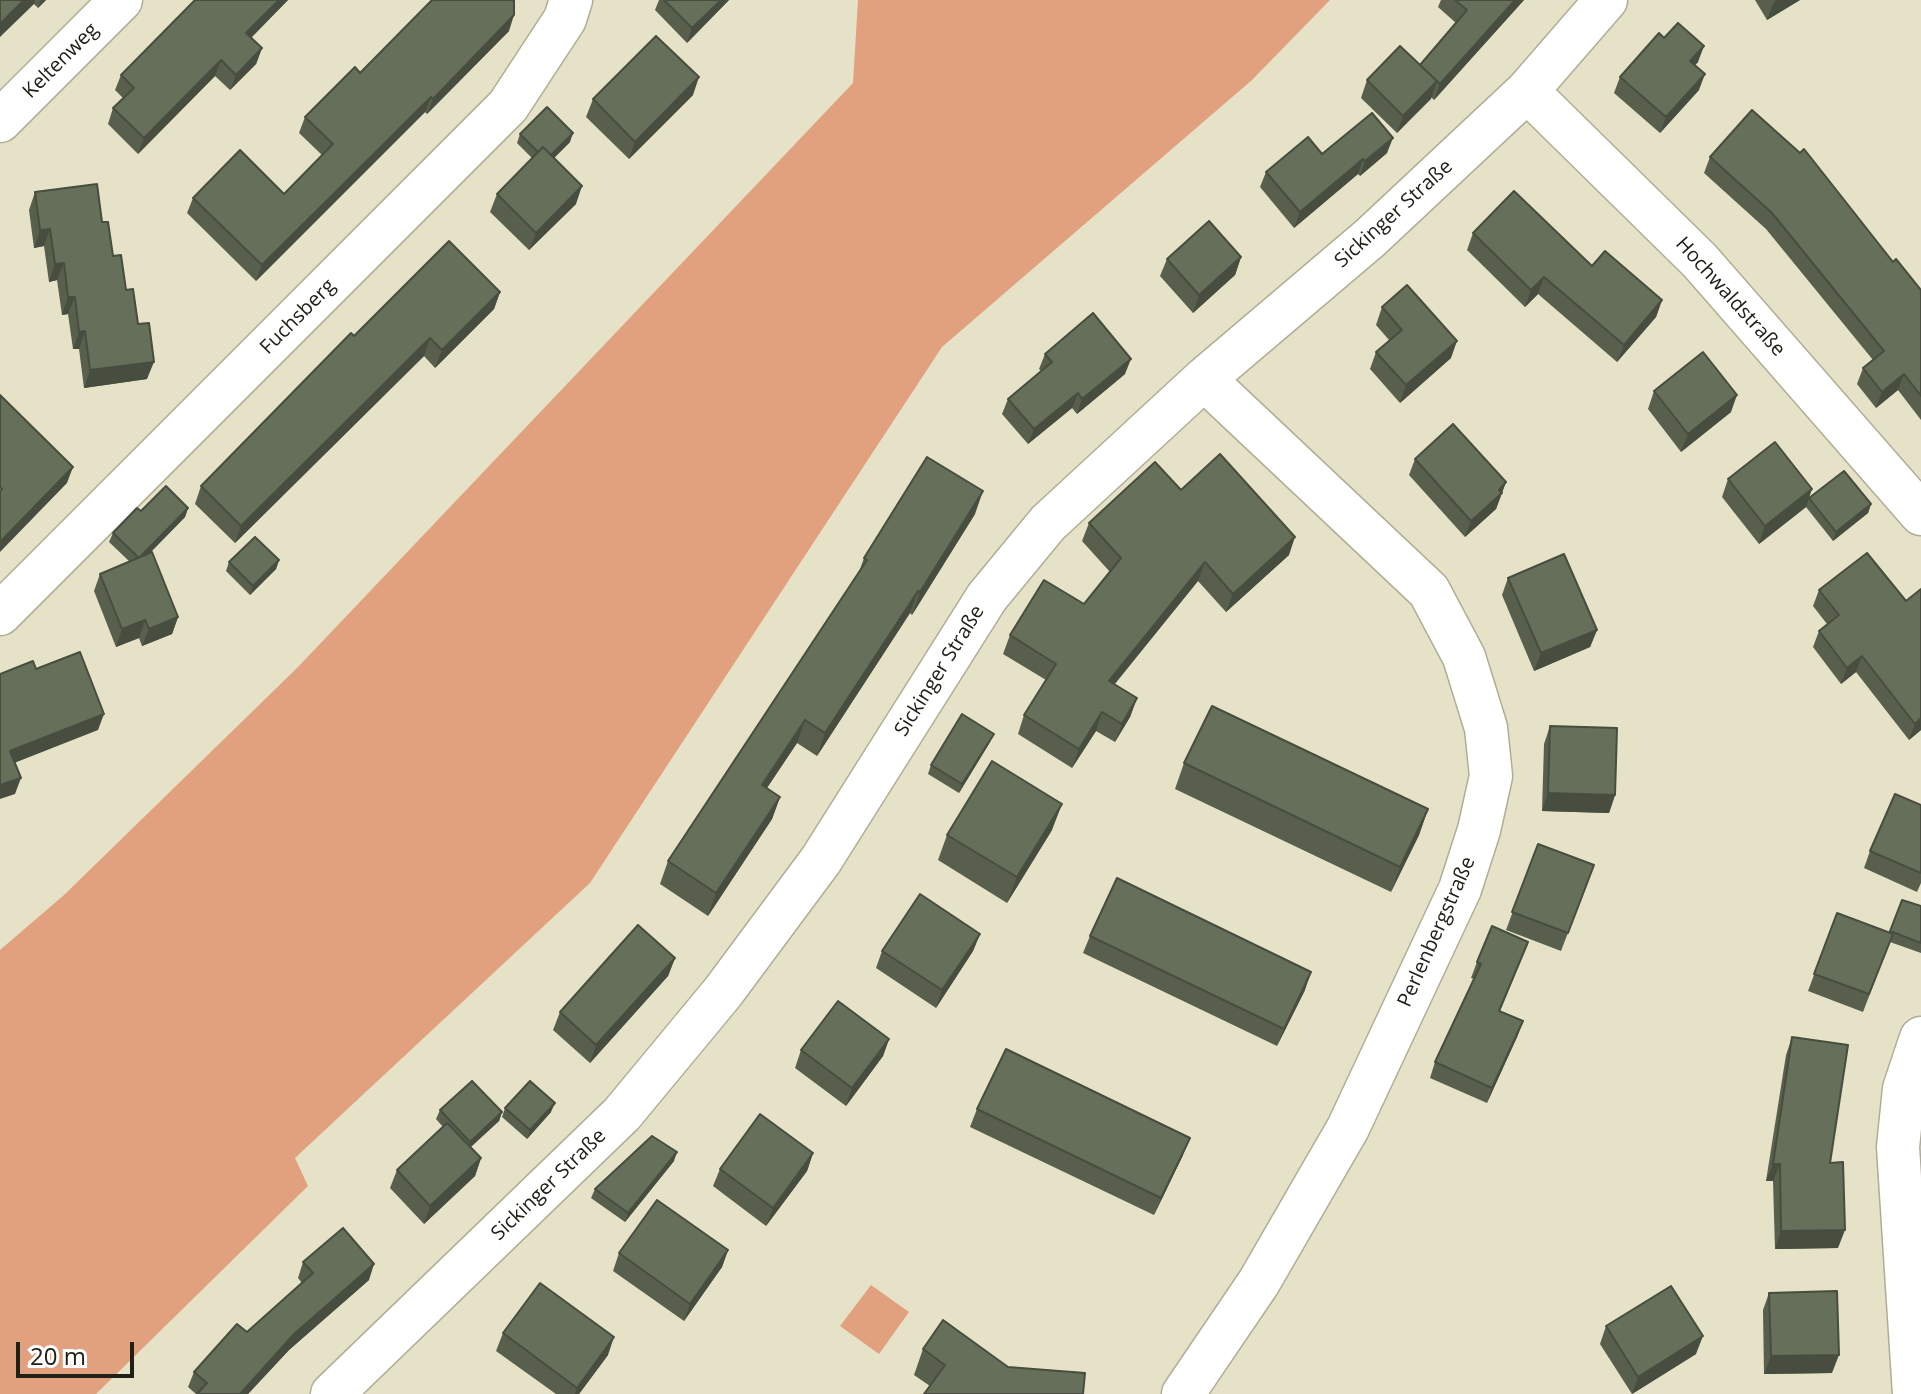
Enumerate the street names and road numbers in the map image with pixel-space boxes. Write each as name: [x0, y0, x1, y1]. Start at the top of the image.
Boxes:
street label: Keltenweg: [18, 18, 104, 104]
street label: Sickinger Straße: [1330, 155, 1458, 273]
street label: Hochwaldstraße: [1670, 232, 1790, 362]
street label: Fuchsberg: [255, 274, 341, 360]
street label: Sickinger Straße: [890, 601, 990, 741]
street label: Perlenbergstraße: [1393, 853, 1481, 1011]
street label: Sickinger Straße: [487, 1124, 611, 1246]

